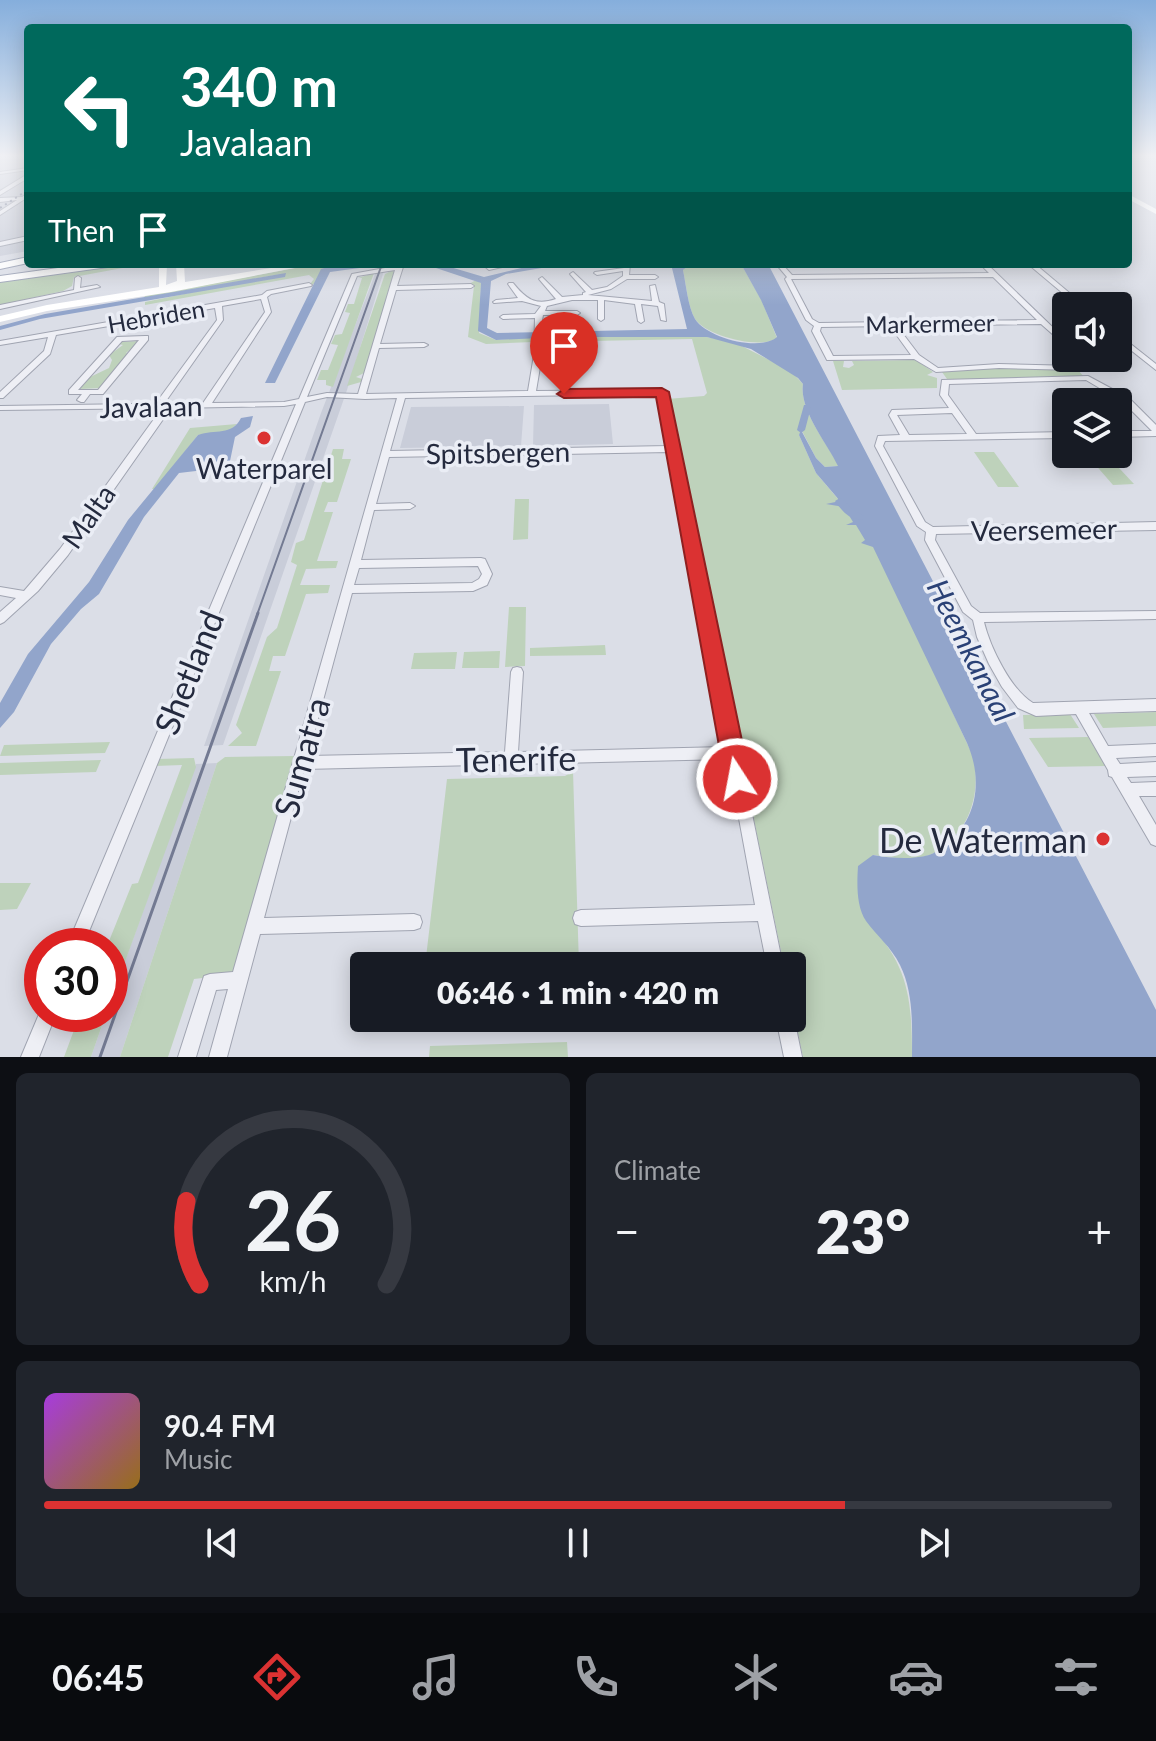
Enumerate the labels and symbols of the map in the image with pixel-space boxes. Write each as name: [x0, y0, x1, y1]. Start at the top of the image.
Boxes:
street label: Hebriden: [105, 293, 207, 339]
street label: Markermeer: [865, 307, 995, 339]
pin: [530, 312, 598, 394]
street label: Javalaan: [99, 388, 203, 424]
marker: Waterparel: [255, 429, 273, 447]
street label: Spitsbergen: [425, 434, 571, 470]
place label: Waterparel: [196, 451, 332, 485]
street label: Malta: [54, 478, 122, 554]
street label: Veersemeer: [971, 511, 1117, 547]
water label: Heemkanaal: [921, 573, 1023, 728]
street label: Shetland: [145, 604, 231, 740]
street label: Sumatra: [264, 692, 338, 822]
street label: Tenerife: [455, 736, 577, 780]
position arrow: [695, 737, 779, 821]
place label: De Waterman: [879, 819, 1087, 860]
marker: De Waterman: [1094, 830, 1112, 848]
speed limit sign: 30: [24, 928, 128, 1032]

